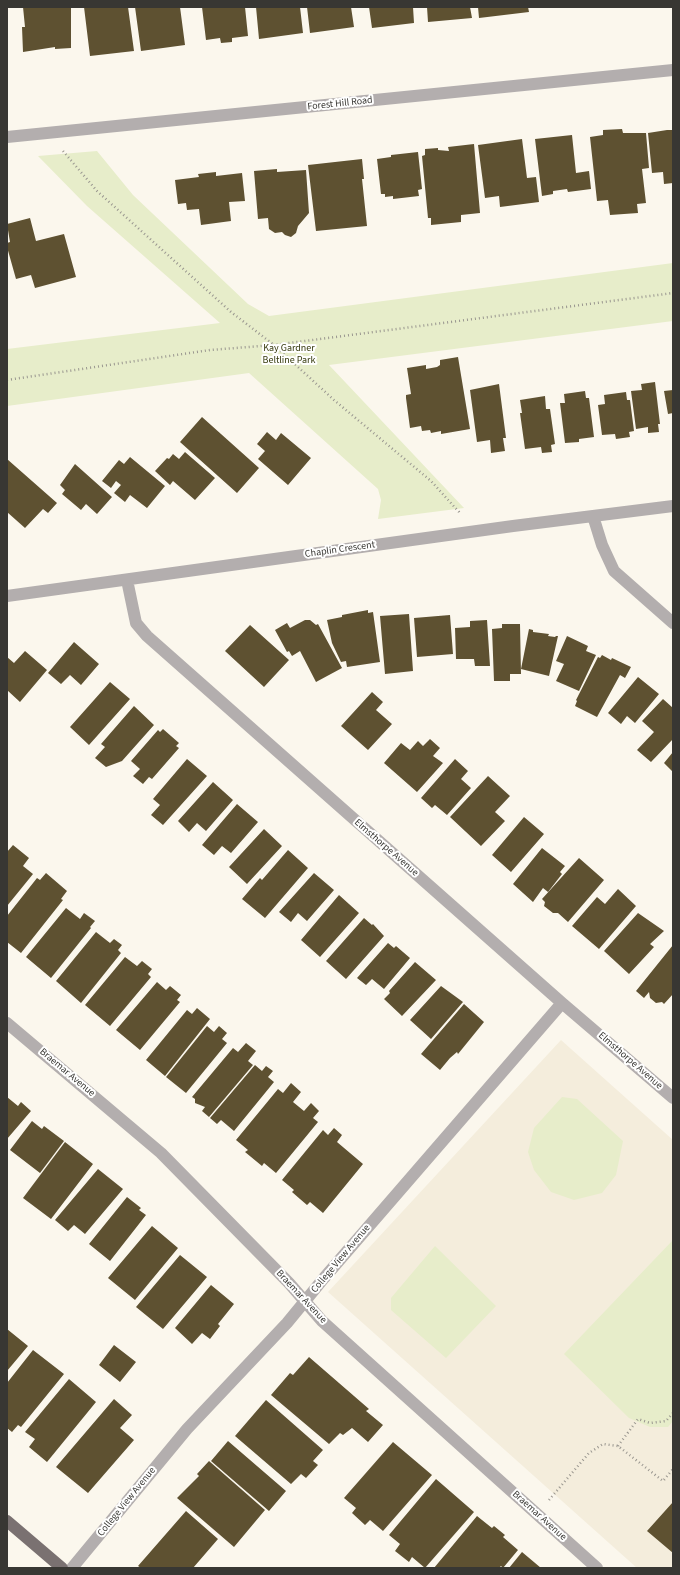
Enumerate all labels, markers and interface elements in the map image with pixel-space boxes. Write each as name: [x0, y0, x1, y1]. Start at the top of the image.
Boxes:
street label: Forest Hill Road: [307, 95, 373, 113]
park label: Kay Gardner Beltline Park: [263, 343, 315, 366]
street label: Chaplin Crescent: [304, 539, 376, 561]
street label: Elmsthorpe Avenue: [351, 817, 421, 879]
street label: Elmsthorpe Avenue: [595, 1030, 665, 1092]
street label: Braemar Avenue: [37, 1046, 97, 1100]
street label: College View Avenue: [309, 1222, 373, 1296]
street label: Braemar Avenue: [273, 1268, 329, 1326]
street label: College View Avenue: [95, 1465, 159, 1539]
street label: Braemar Avenue: [509, 1489, 569, 1543]

